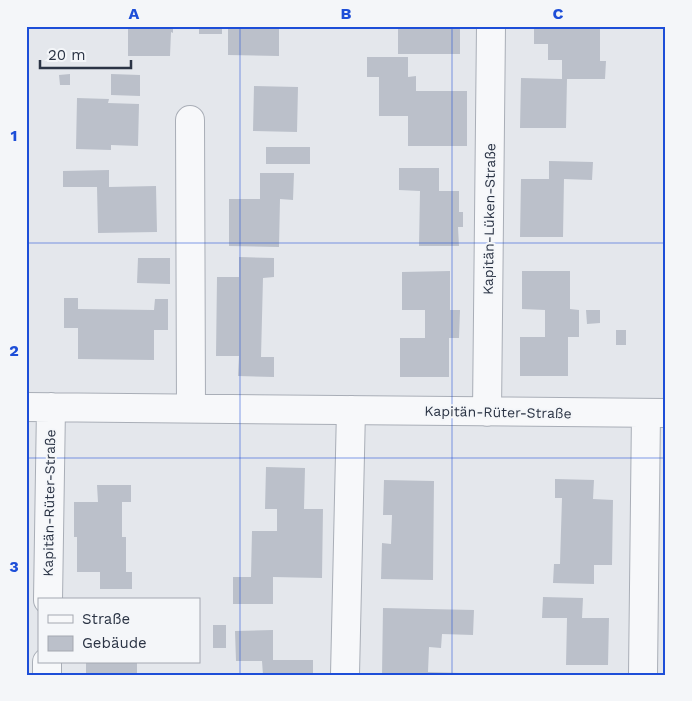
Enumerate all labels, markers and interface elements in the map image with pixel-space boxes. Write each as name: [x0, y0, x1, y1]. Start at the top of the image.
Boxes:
text: A: [129, 4, 140, 23]
text: B: [341, 4, 352, 23]
text: C: [553, 4, 564, 23]
scale bar: [40, 38, 131, 70]
text: 20 m: [48, 46, 86, 64]
text: 1: [11, 126, 17, 145]
street label: Kapitän-Lüken-Straße: [480, 143, 498, 295]
text: 2: [9, 341, 19, 360]
street label: Kapitän-Rüter-Straße: [424, 403, 572, 421]
street label: Kapitän-Rüter-Straße: [40, 429, 58, 577]
text: 3: [9, 557, 19, 576]
legend: [38, 598, 200, 664]
text: Straße: [82, 610, 130, 628]
text: Gebäude: [82, 634, 147, 652]

